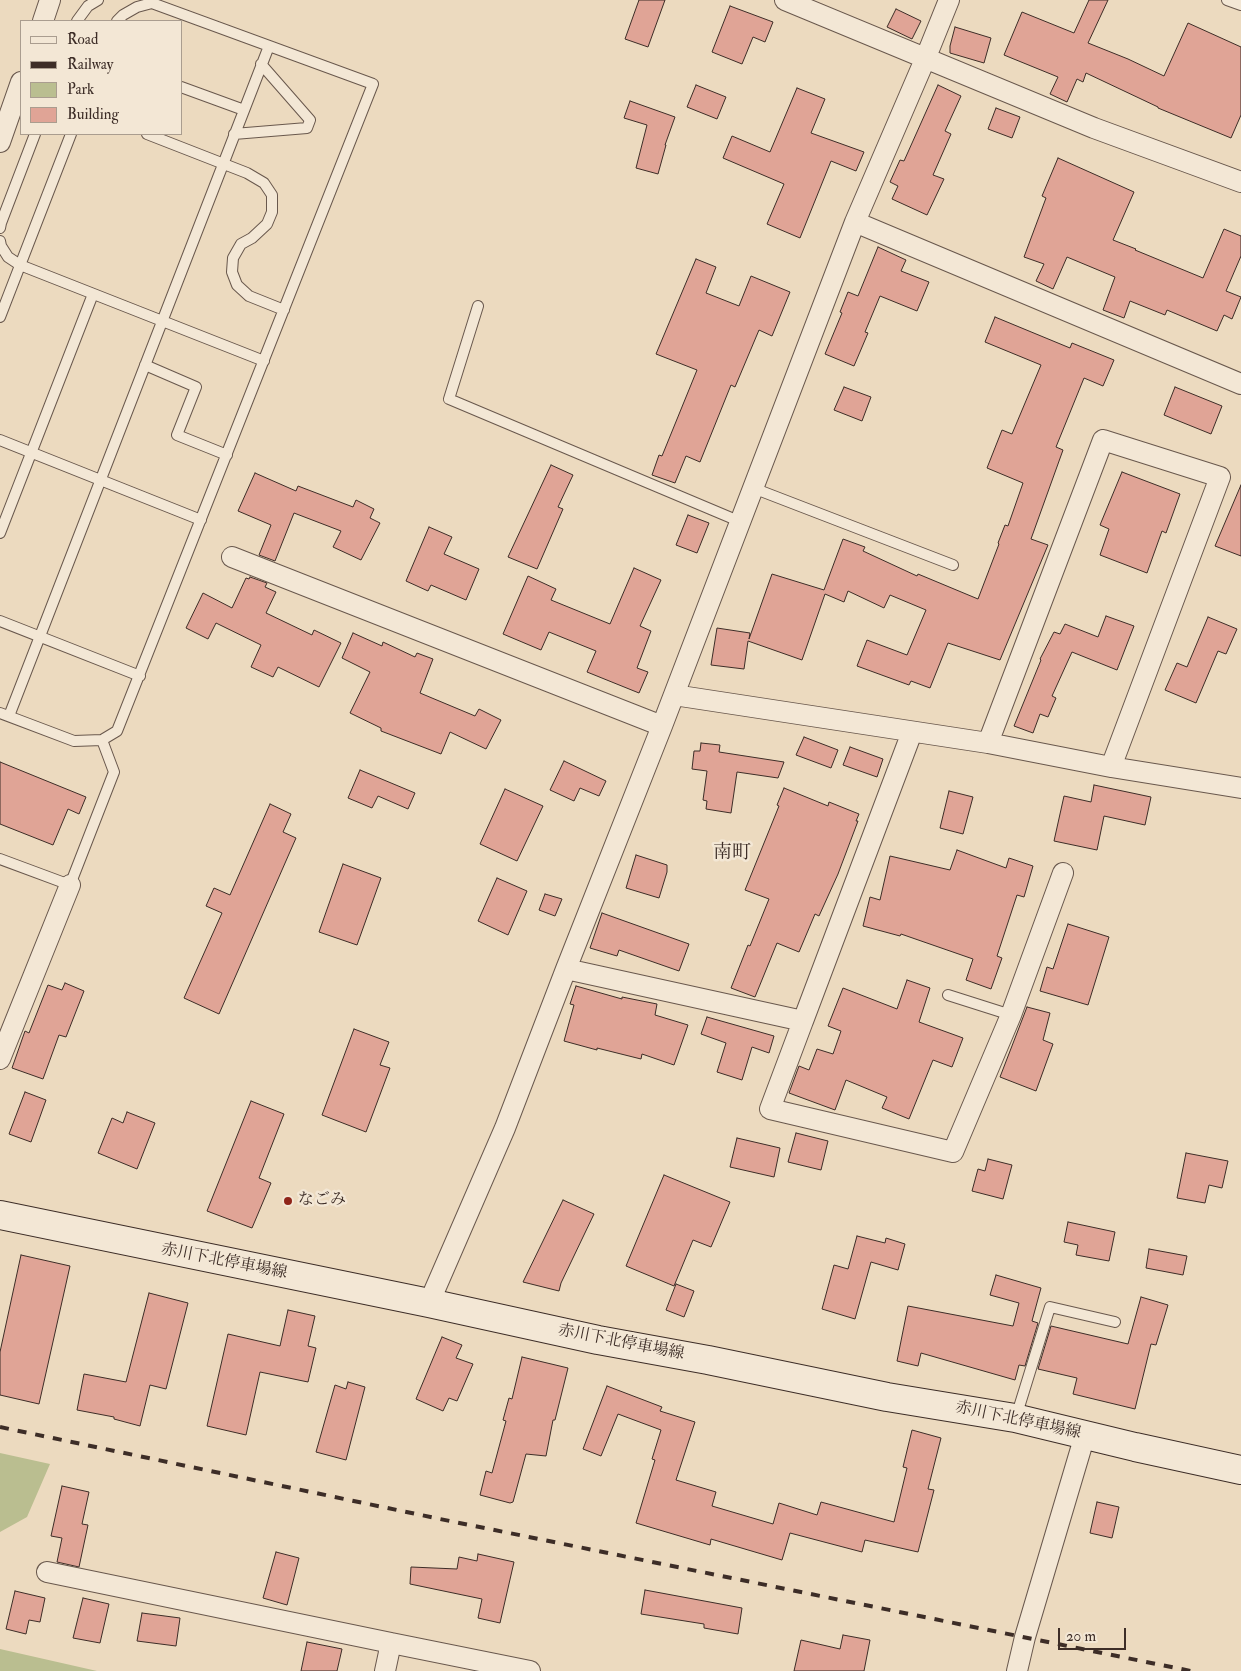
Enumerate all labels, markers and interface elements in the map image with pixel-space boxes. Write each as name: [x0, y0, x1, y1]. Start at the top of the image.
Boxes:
legend: [20, 20, 182, 135]
text: Road: [67, 30, 98, 49]
text: Railway: [67, 55, 113, 74]
text: Park: [67, 80, 94, 99]
text: Building: [67, 105, 119, 124]
district label: 南町: [713, 843, 751, 865]
place label: なごみ: [298, 1191, 346, 1211]
marker: なごみ: [282, 1195, 294, 1207]
street label: 赤川下北停車場線: [159, 1240, 289, 1284]
street label: 赤川下北停車場線: [556, 1321, 686, 1365]
street label: 赤川下北停車場線: [953, 1398, 1083, 1444]
scale bar: [1061, 1618, 1128, 1650]
text: 20 m: [1066, 1627, 1096, 1646]

